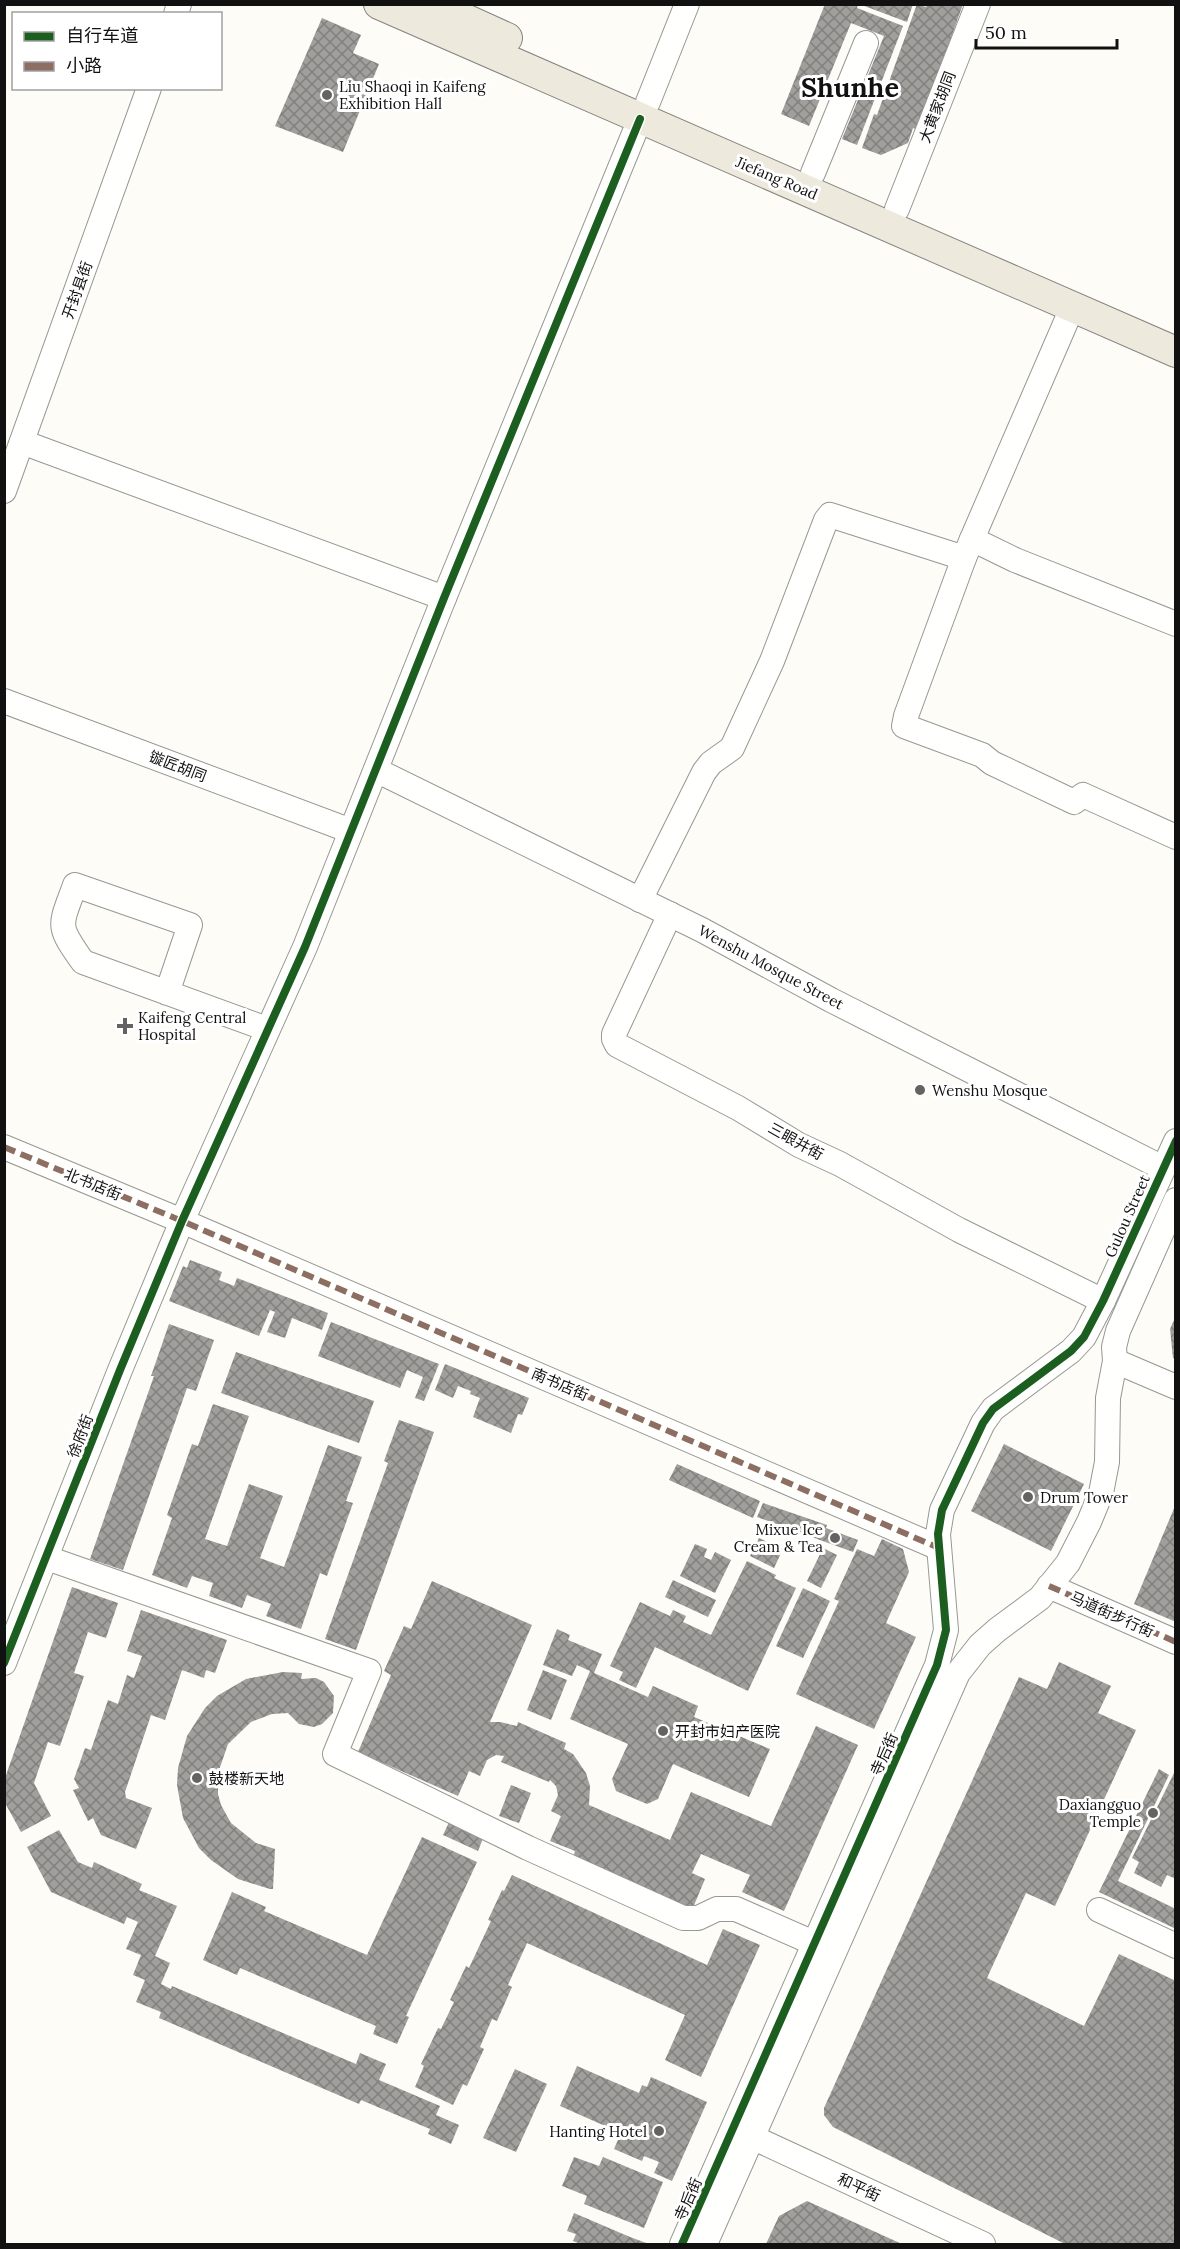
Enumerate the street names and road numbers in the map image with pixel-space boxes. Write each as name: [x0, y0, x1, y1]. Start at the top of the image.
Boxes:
street label: 大黄家胡同: [915, 69, 959, 145]
street label: Jiefang Road: [732, 152, 821, 204]
street label: 开封县街: [58, 259, 96, 321]
street label: 镟匠胡同: [147, 746, 209, 786]
street label: Wenshu Mosque Street: [695, 921, 847, 1014]
street label: 三眼井街: [765, 1118, 827, 1164]
street label: 北书店街: [62, 1164, 124, 1204]
street label: Gulou Street: [1100, 1171, 1154, 1260]
street label: 南书店街: [529, 1364, 591, 1404]
street label: 徐府街: [63, 1412, 97, 1460]
street label: 马道街步行街: [1067, 1587, 1157, 1641]
street label: 寺后街: [866, 1730, 902, 1778]
street label: 和平街: [835, 2169, 883, 2205]
street label: 寺后街: [670, 2175, 706, 2223]

